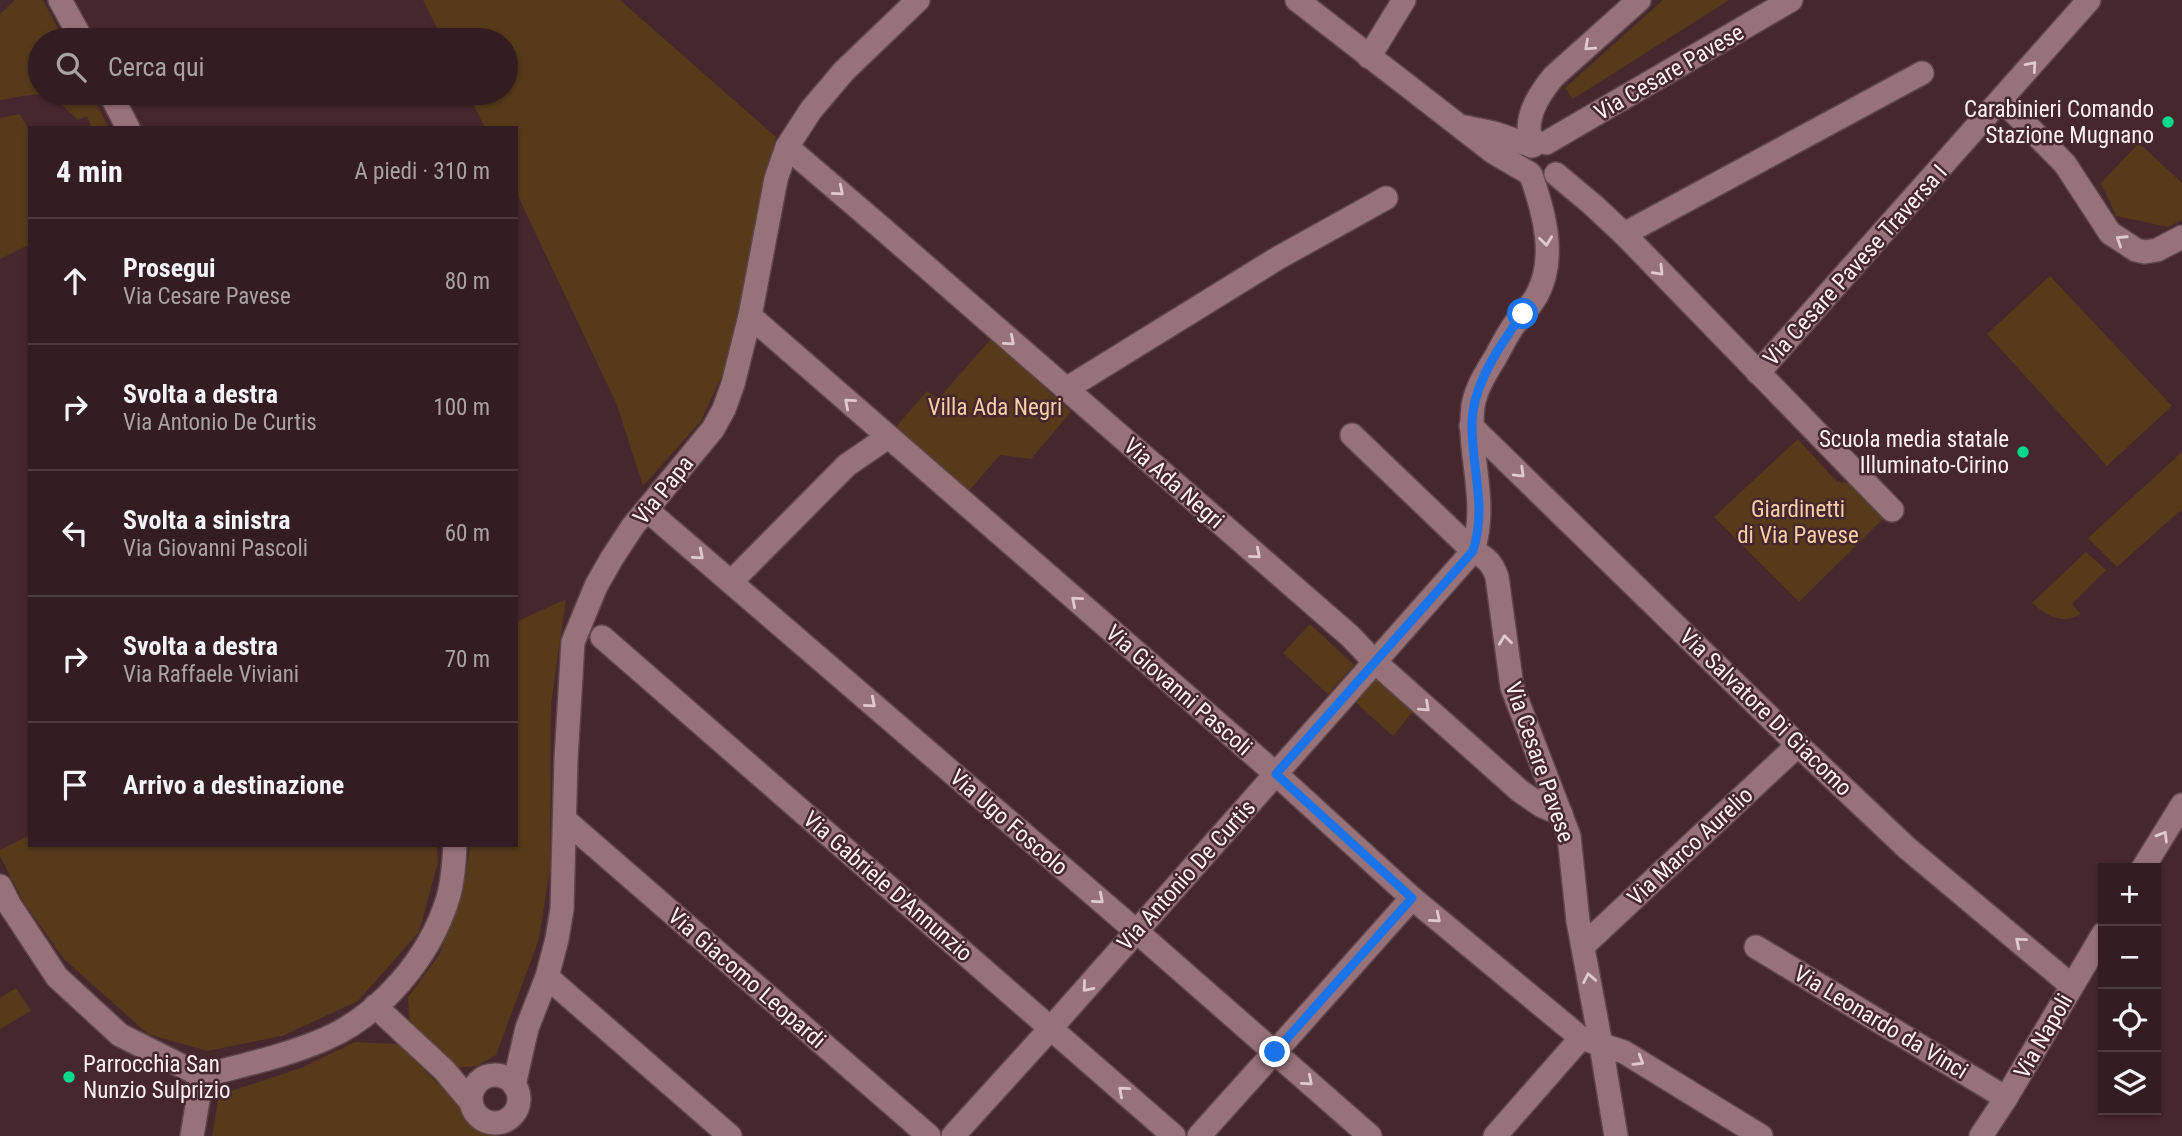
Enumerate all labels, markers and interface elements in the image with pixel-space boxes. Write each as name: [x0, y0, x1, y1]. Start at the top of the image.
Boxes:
street label: Via Cesare Pavese: [1590, 19, 1749, 126]
search box: [28, 28, 518, 105]
one-way arrow: [1584, 38, 1597, 50]
icon: search: [52, 48, 90, 86]
text: Cerca qui: [108, 52, 205, 82]
one-way arrow: [2024, 61, 2036, 74]
place label: Carabinieri Comando Stazione Mugnano: [1964, 96, 2154, 149]
marker: Carabinieri Comando Stazione Mugnano: [2160, 114, 2176, 130]
text: 4 min: [56, 154, 123, 189]
text: A piedi · 310 m: [355, 158, 490, 185]
street label: Via Cesare Pavese Traversa I: [1758, 159, 1953, 371]
one-way arrow: [831, 183, 844, 195]
one-way arrow: [1539, 235, 1554, 247]
one-way arrow: [2115, 235, 2128, 248]
text: Prosegui: [123, 253, 216, 283]
icon: ahead: [56, 262, 94, 300]
one-way arrow: [1651, 263, 1664, 276]
text: 80 m: [445, 268, 490, 295]
text: Via Cesare Pavese: [123, 283, 291, 310]
route start: [1507, 298, 1538, 329]
one-way arrow: [1002, 333, 1015, 345]
text: Svolta a destra: [123, 379, 278, 409]
icon: right: [56, 388, 94, 426]
text: 100 m: [433, 394, 490, 421]
park label: Villa Ada Negri: [928, 394, 1062, 421]
one-way arrow: [844, 399, 857, 411]
text: Via Antonio De Curtis: [123, 409, 317, 436]
place label: Scuola media statale Illuminato-Cirino: [1819, 426, 2009, 479]
street label: Via Ada Negri: [1118, 432, 1229, 534]
marker: Scuola media statale Illuminato-Cirino: [2015, 444, 2031, 460]
street label: Via Papa: [628, 451, 699, 530]
one-way arrow: [1512, 465, 1525, 478]
park label: Giardinetti di Via Pavese: [1737, 496, 1859, 549]
text: Svolta a sinistra: [123, 505, 290, 535]
icon: left: [56, 514, 94, 552]
text: 60 m: [445, 520, 490, 547]
text: Via Giovanni Pascoli: [123, 535, 308, 562]
one-way arrow: [1248, 546, 1261, 558]
one-way arrow: [691, 547, 704, 559]
one-way arrow: [1071, 597, 1084, 609]
street label: Via Giovanni Pascoli: [1100, 619, 1257, 761]
street label: Via Salvatore Di Giacomo: [1674, 623, 1857, 802]
text: Svolta a destra: [123, 631, 278, 661]
one-way arrow: [1498, 634, 1513, 646]
icon: right: [56, 640, 94, 678]
text: 70 m: [445, 646, 490, 673]
text: Via Raffaele Viviani: [123, 661, 299, 688]
street label: Via Cesare Pavese: [1499, 678, 1580, 846]
one-way arrow: [863, 695, 876, 707]
one-way arrow: [1417, 698, 1430, 711]
street label: Via Ugo Foscolo: [944, 764, 1073, 881]
icon: arrive: [56, 766, 94, 804]
text: Arrivo a destinazione: [123, 770, 344, 800]
street label: Via Marco Aurelio: [1622, 782, 1758, 911]
street label: Via Antonio De Curtis: [1112, 794, 1261, 956]
street label: Via Gabriele D'Annunzio: [798, 806, 978, 967]
one-way arrow: [2154, 831, 2167, 844]
map controls: [2098, 863, 2161, 1115]
button: +: [2098, 863, 2161, 926]
one-way arrow: [1091, 891, 1104, 903]
street label: Via Giacomo Leopardi: [662, 903, 831, 1054]
one-way arrow: [1427, 910, 1440, 922]
button: −: [2098, 926, 2161, 989]
one-way arrow: [2015, 938, 2028, 950]
street label: Via Leonardo da Vinci: [1789, 960, 1972, 1085]
one-way arrow: [1582, 972, 1597, 984]
one-way arrow: [1083, 979, 1095, 992]
street label: Via Napoli: [2008, 989, 2078, 1083]
button: locate: [2098, 989, 2161, 1052]
route end: [1259, 1036, 1290, 1067]
place label: Parrocchia San Nunzio Sulprizio: [83, 1051, 231, 1104]
button: layers: [2098, 1052, 2161, 1115]
one-way arrow: [1632, 1053, 1645, 1066]
marker: Parrocchia San Nunzio Sulprizio: [61, 1069, 77, 1085]
one-way arrow: [1300, 1073, 1313, 1085]
one-way arrow: [1118, 1087, 1131, 1099]

